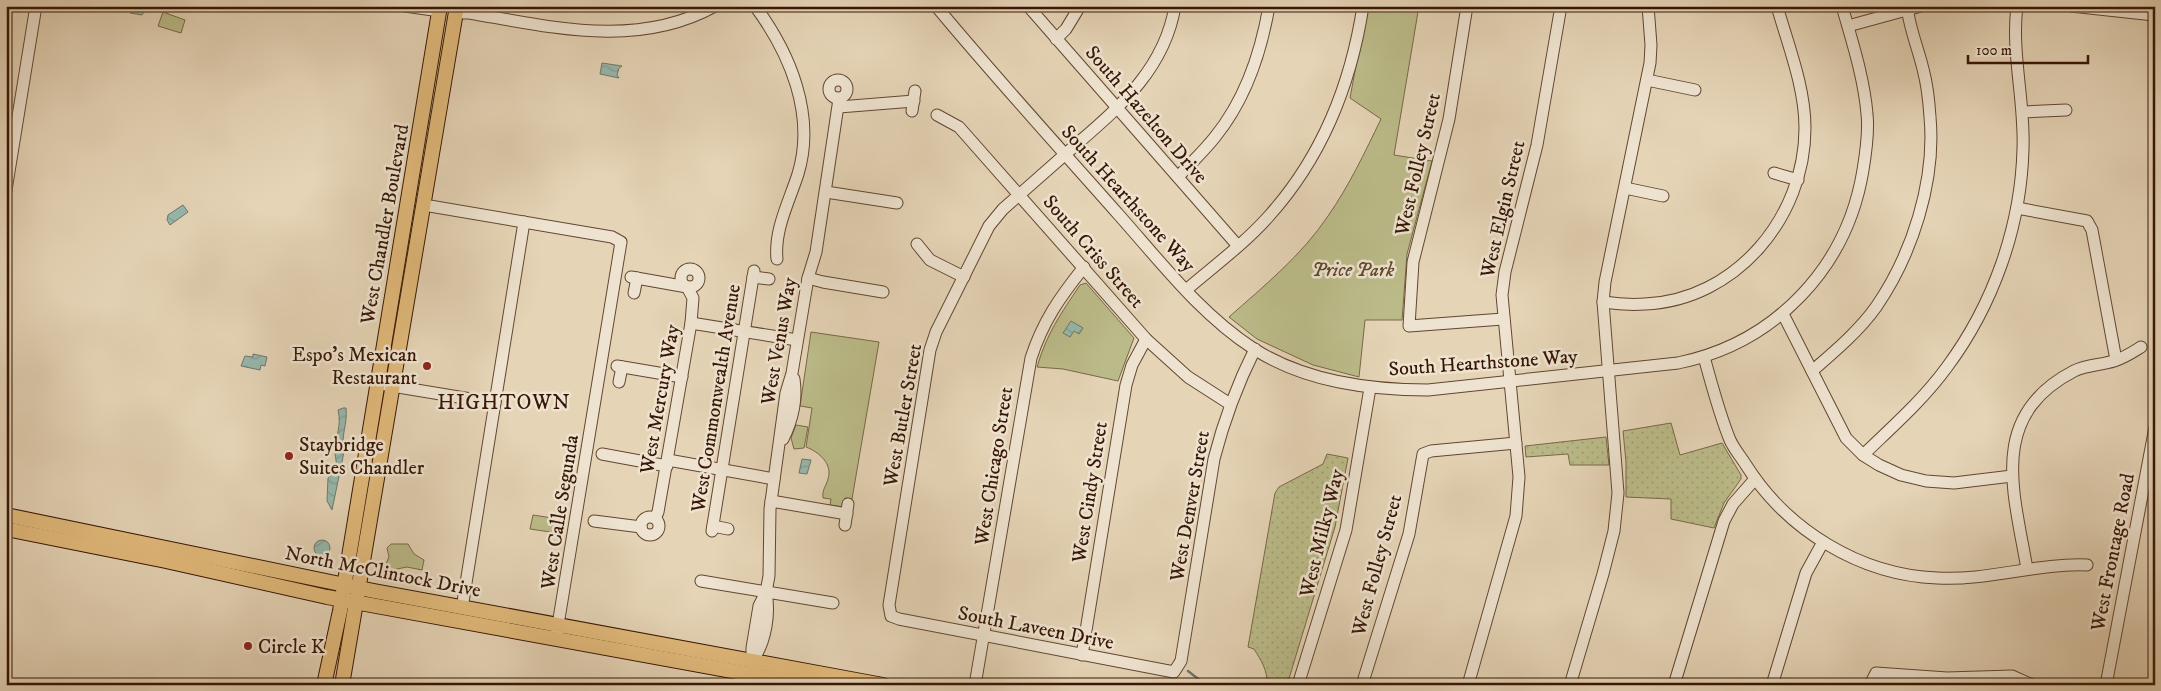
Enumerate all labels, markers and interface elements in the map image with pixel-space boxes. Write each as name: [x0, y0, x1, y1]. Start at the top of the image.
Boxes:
scale bar: [1968, 32, 2088, 64]
street label: South Hazelton Drive: [1079, 41, 1213, 189]
text: 100 m: [1976, 41, 2012, 60]
street label: West Folley Street: [1390, 91, 1447, 239]
street label: South Hearthstone Way: [1055, 120, 1201, 278]
street label: West Chandler Boulevard: [355, 122, 415, 327]
street label: West Elgin Street: [1475, 138, 1531, 281]
street label: South Criss Street: [1037, 190, 1149, 314]
park label: Price Park: [1312, 258, 1395, 283]
street label: West Venus Way: [756, 275, 803, 408]
street label: West Commonwealth Avenue: [686, 282, 747, 515]
street label: West Mercury Way: [635, 322, 686, 477]
street label: West Butler Street: [878, 342, 928, 490]
place label: Espo’s Mexican Restaurant: [292, 343, 418, 391]
street label: South Hearthstone Way: [1388, 344, 1579, 383]
marker: Espo’s Mexican Restaurant: [421, 360, 433, 372]
street label: West Chicago Street: [969, 385, 1019, 548]
district label: HIGHTOWN: [437, 390, 571, 416]
street label: West Cindy Street: [1067, 420, 1114, 566]
street label: West Denver Street: [1165, 429, 1216, 585]
place label: Staybridge Suites Chandler: [299, 433, 425, 481]
street label: West Calle Segunda: [536, 433, 585, 592]
marker: Staybridge Suites Chandler: [283, 450, 295, 462]
street label: West Milky Way: [1294, 466, 1351, 601]
street label: West Frontage Road: [2086, 471, 2141, 634]
street label: West Folley Street: [1346, 492, 1408, 640]
street label: North McClintock Drive: [283, 541, 483, 604]
street label: South Laveen Drive: [956, 601, 1116, 656]
place label: Circle K: [258, 635, 325, 660]
marker: Circle K: [242, 640, 254, 652]

